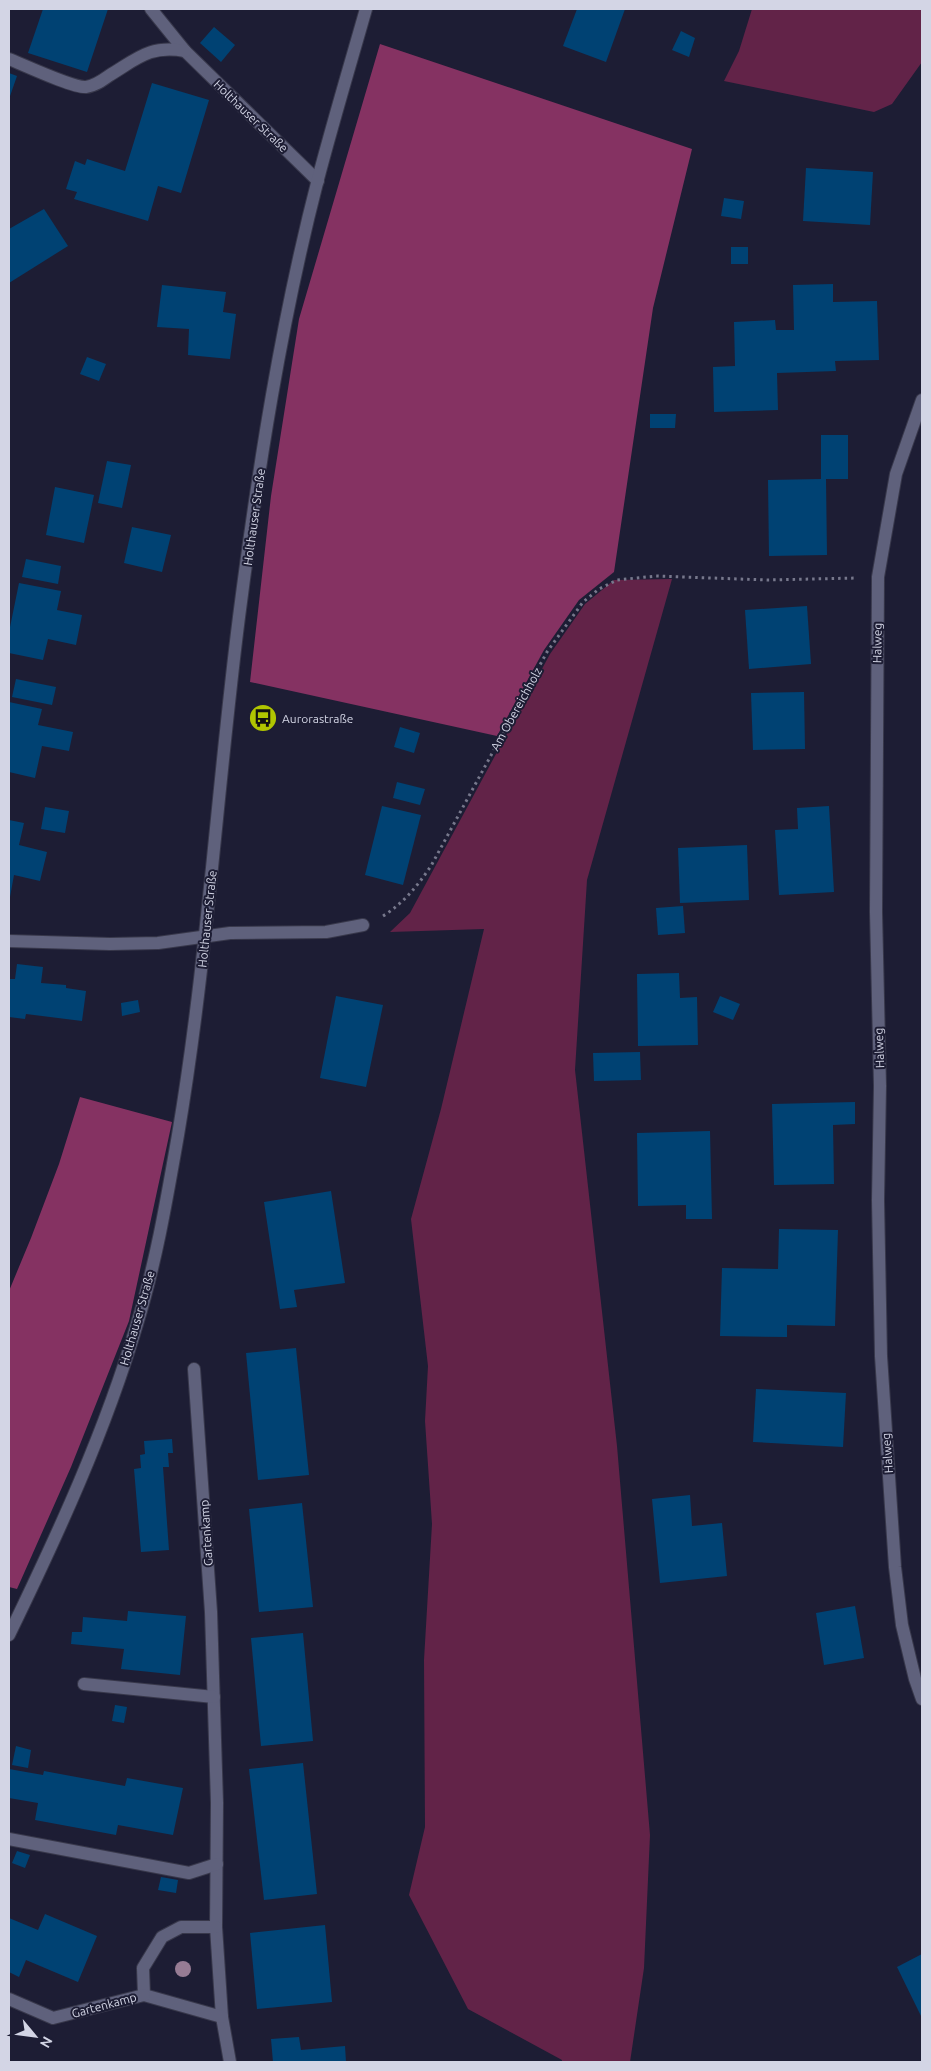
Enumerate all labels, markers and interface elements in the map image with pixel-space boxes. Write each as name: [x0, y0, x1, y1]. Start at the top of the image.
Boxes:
street label: Holthauser Straße: [211, 77, 291, 155]
street label: Holthauser Straße: [241, 468, 267, 566]
street label: Halweg: [870, 623, 884, 663]
street label: Am Obereichholz: [488, 665, 544, 753]
bus stop icon: Aurorastraße: [248, 703, 278, 733]
place label: Aurorastraße: [282, 712, 353, 725]
street label: Holthauser Straße: [195, 870, 219, 968]
street label: Halweg: [872, 1028, 886, 1068]
street label: Holthauser Straße: [117, 1269, 157, 1367]
street label: Halweg: [879, 1432, 895, 1474]
street label: Gartenkamp: [197, 1499, 215, 1567]
street label: Gartenkamp: [70, 1990, 138, 2020]
north arrow: [10, 2011, 60, 2061]
text: N: [37, 2034, 56, 2051]

